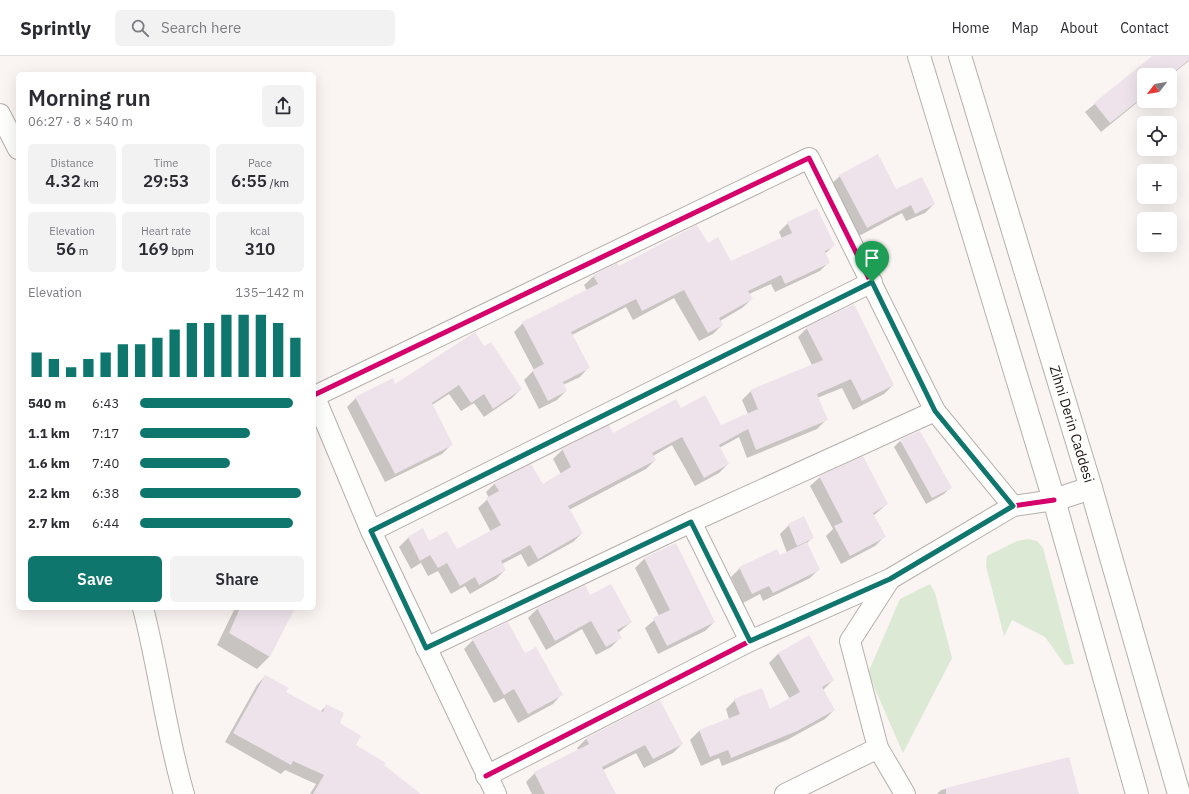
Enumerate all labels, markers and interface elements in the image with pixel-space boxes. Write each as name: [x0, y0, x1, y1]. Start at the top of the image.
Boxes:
search box: [115, 10, 395, 46]
text: Sprintly: [20, 16, 91, 40]
icon: search: [129, 17, 151, 39]
text: Search here: [161, 18, 241, 37]
text: Home: [952, 19, 989, 37]
text: Map: [1011, 19, 1038, 37]
text: About: [1060, 19, 1098, 37]
text: Contact: [1120, 19, 1169, 37]
north arrow: [1137, 68, 1177, 108]
map controls: [1137, 68, 1177, 252]
text: Morning run: [28, 83, 151, 112]
button: share: [262, 85, 304, 127]
text: 06:27 · 8 × 540 m: [28, 113, 133, 130]
button: locate: [1137, 116, 1177, 156]
text: Distance: [51, 156, 93, 170]
text: Time: [154, 156, 178, 170]
text: Pace: [248, 156, 272, 170]
button: +: [1137, 164, 1177, 204]
text: 4.32: [45, 170, 81, 192]
text: 29:53: [143, 170, 189, 192]
text: 6:55: [231, 170, 267, 192]
text: km: [81, 176, 99, 190]
text: /km: [267, 176, 289, 190]
button: −: [1137, 212, 1177, 252]
text: Elevation: [49, 224, 95, 238]
text: Heart rate: [141, 224, 191, 238]
text: kcal: [250, 224, 270, 238]
text: 56: [56, 238, 76, 260]
text: 169: [138, 238, 169, 260]
text: 310: [245, 238, 275, 260]
pin: [855, 241, 889, 282]
text: m: [76, 244, 88, 258]
text: bpm: [169, 244, 194, 258]
icon: arrive: [861, 247, 883, 269]
text: Elevation: [28, 284, 82, 301]
text: 135–142 m: [235, 284, 304, 301]
street label: Zihni Derin Caddesi: [1046, 363, 1098, 485]
text: 540 m: [28, 395, 66, 412]
text: 6:43: [92, 395, 119, 412]
text: 1.1 km: [28, 425, 70, 442]
text: 7:17: [92, 425, 119, 442]
text: 1.6 km: [28, 455, 70, 472]
text: 7:40: [92, 455, 119, 472]
text: 2.2 km: [28, 485, 70, 502]
text: 6:38: [92, 485, 119, 502]
text: 2.7 km: [28, 515, 70, 532]
text: 6:44: [92, 515, 119, 532]
button: Save: [28, 556, 162, 602]
button: Share: [170, 556, 304, 602]

